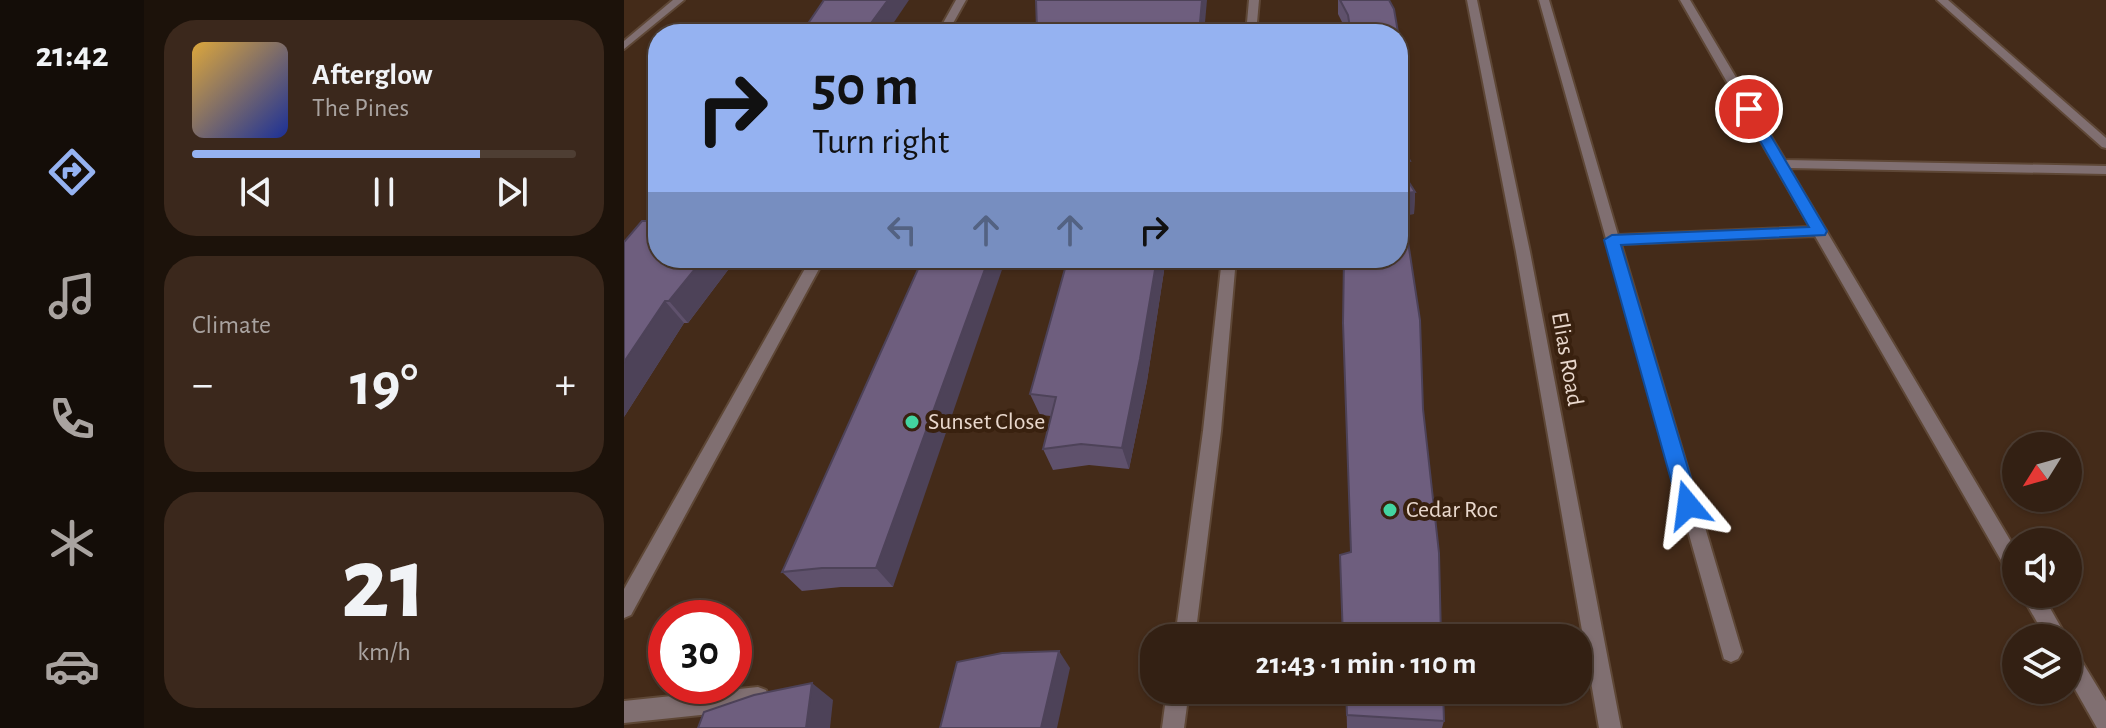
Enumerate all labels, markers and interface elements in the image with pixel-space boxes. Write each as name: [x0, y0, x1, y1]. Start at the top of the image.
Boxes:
text: 21:42: [35, 37, 109, 73]
icon: right: [680, 56, 784, 160]
text: 50 m: [812, 59, 919, 115]
text: Afterglow: [312, 60, 433, 90]
pin: [1715, 75, 1783, 143]
icon: arrive: [1727, 87, 1771, 131]
text: The Pines: [312, 95, 409, 121]
text: Turn right: [812, 124, 949, 160]
icon: directions: [44, 144, 100, 200]
icon: previous: [234, 170, 278, 214]
icon: pause: [362, 170, 406, 214]
icon: next: [490, 170, 534, 214]
icon: left: [880, 208, 924, 252]
icon: ahead: [964, 208, 1008, 252]
icon: ahead: [1048, 208, 1092, 252]
icon: right: [1132, 208, 1176, 252]
icon: music: [44, 268, 100, 324]
street label: Elias Road: [1547, 310, 1587, 408]
text: Climate: [192, 312, 271, 338]
text: 19°: [350, 356, 418, 416]
text: −: [192, 363, 213, 407]
text: +: [555, 363, 576, 407]
icon: phone: [44, 391, 100, 447]
place label: Sunset Close: [928, 410, 1045, 434]
marker: Sunset Close: [903, 413, 921, 431]
north arrow: [2002, 432, 2082, 512]
map controls: [2002, 432, 2082, 704]
position arrow: [1646, 463, 1730, 547]
place label: Cedar Roc: [1406, 498, 1498, 522]
marker: Cedar Roc: [1381, 501, 1399, 519]
icon: climate: [44, 515, 100, 571]
button: sound: [2002, 528, 2082, 608]
text: 21: [341, 533, 427, 637]
speed limit sign: 30: [648, 600, 752, 704]
button: layers: [2002, 624, 2082, 704]
icon: car: [44, 638, 100, 694]
text: km/h: [357, 639, 411, 665]
text: 21:43 · 1 min · 110 m: [1256, 649, 1476, 679]

